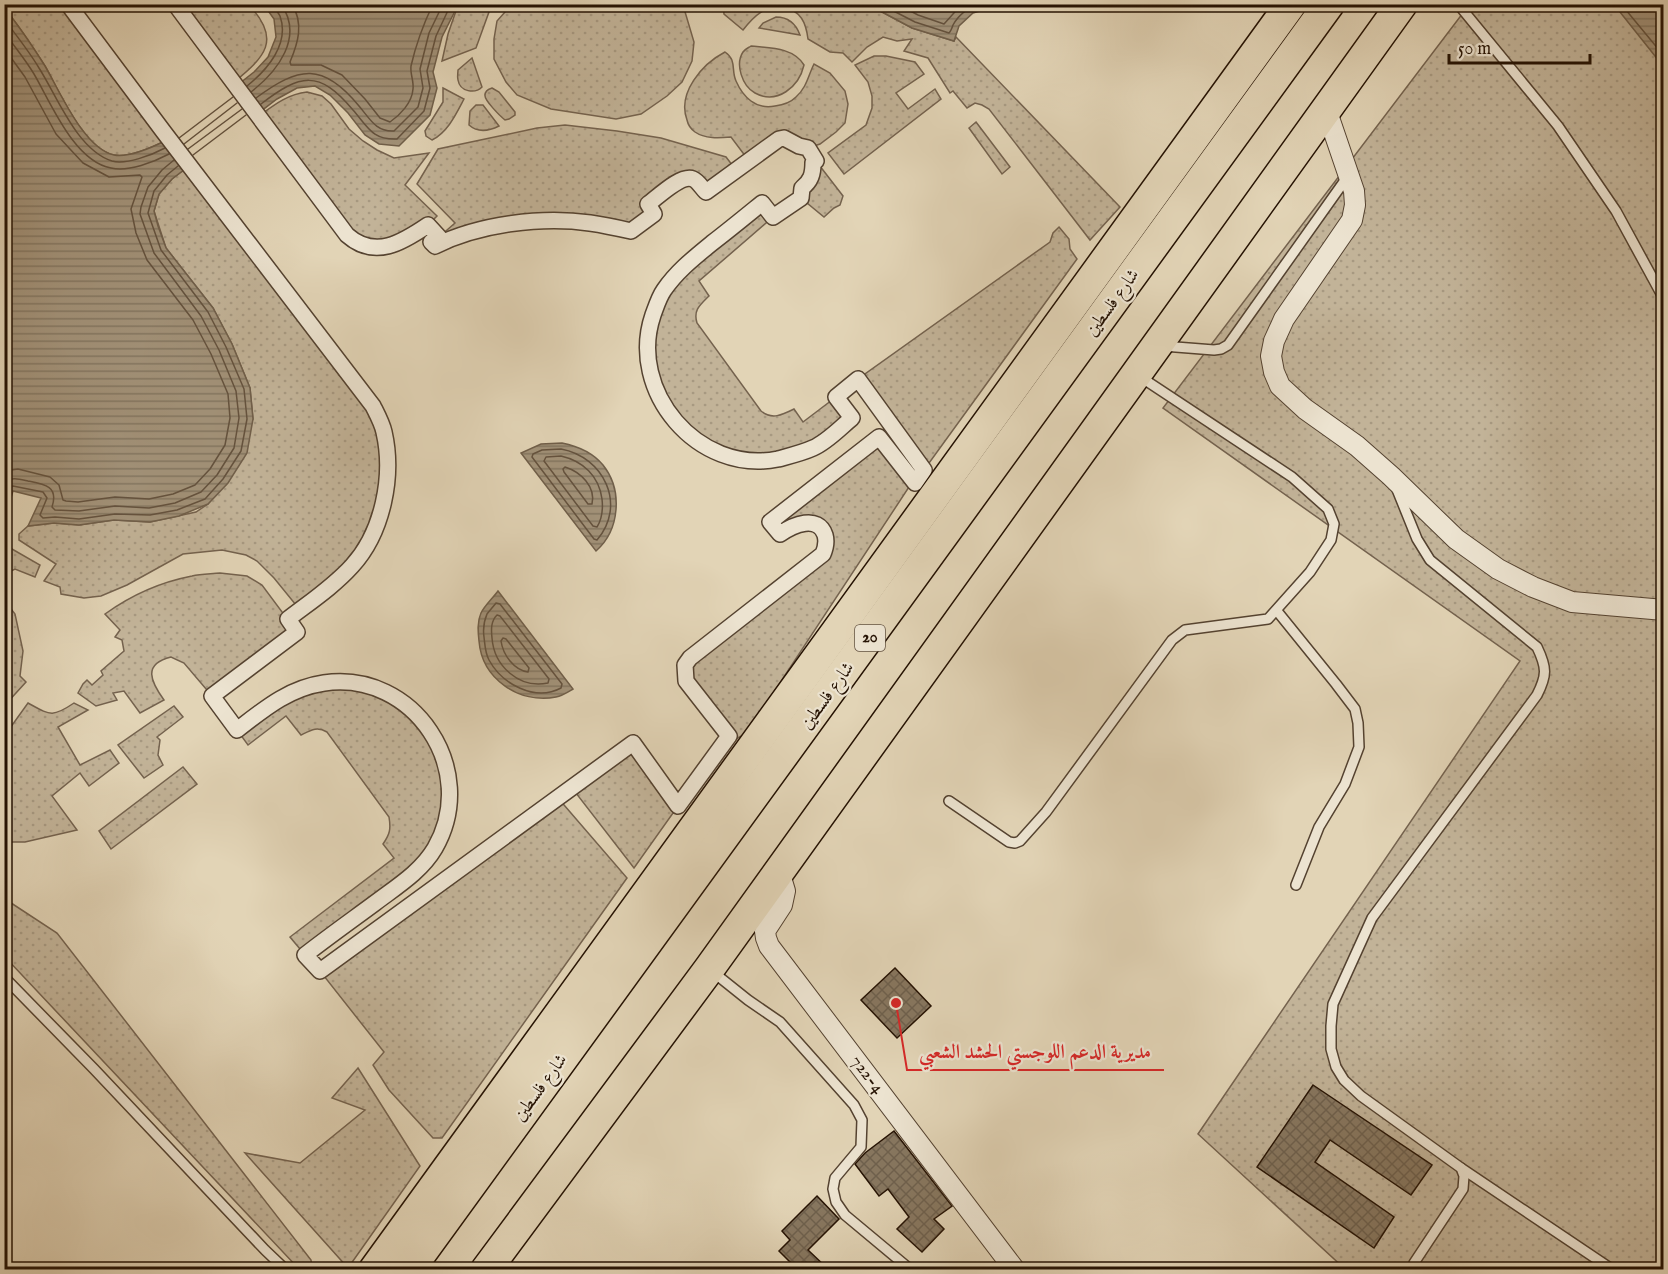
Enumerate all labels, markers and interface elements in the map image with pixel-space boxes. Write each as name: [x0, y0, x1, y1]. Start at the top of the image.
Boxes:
scale bar: [1449, 27, 1590, 65]
text: 50 m: [1458, 38, 1491, 61]
street label: شارع فلسطين: [1081, 265, 1147, 342]
road number: 20: [855, 625, 885, 651]
street label: شارع فلسطين: [796, 658, 862, 735]
callout: مديرية الدعم اللوجستي الحشد الشعبي: [907, 1032, 1164, 1070]
text: مديرية الدعم اللوجستي الحشد الشعبي: [919, 1040, 1151, 1071]
street label: شارع فلسطين: [509, 1050, 575, 1127]
street label: 722-4: [845, 1051, 889, 1099]

